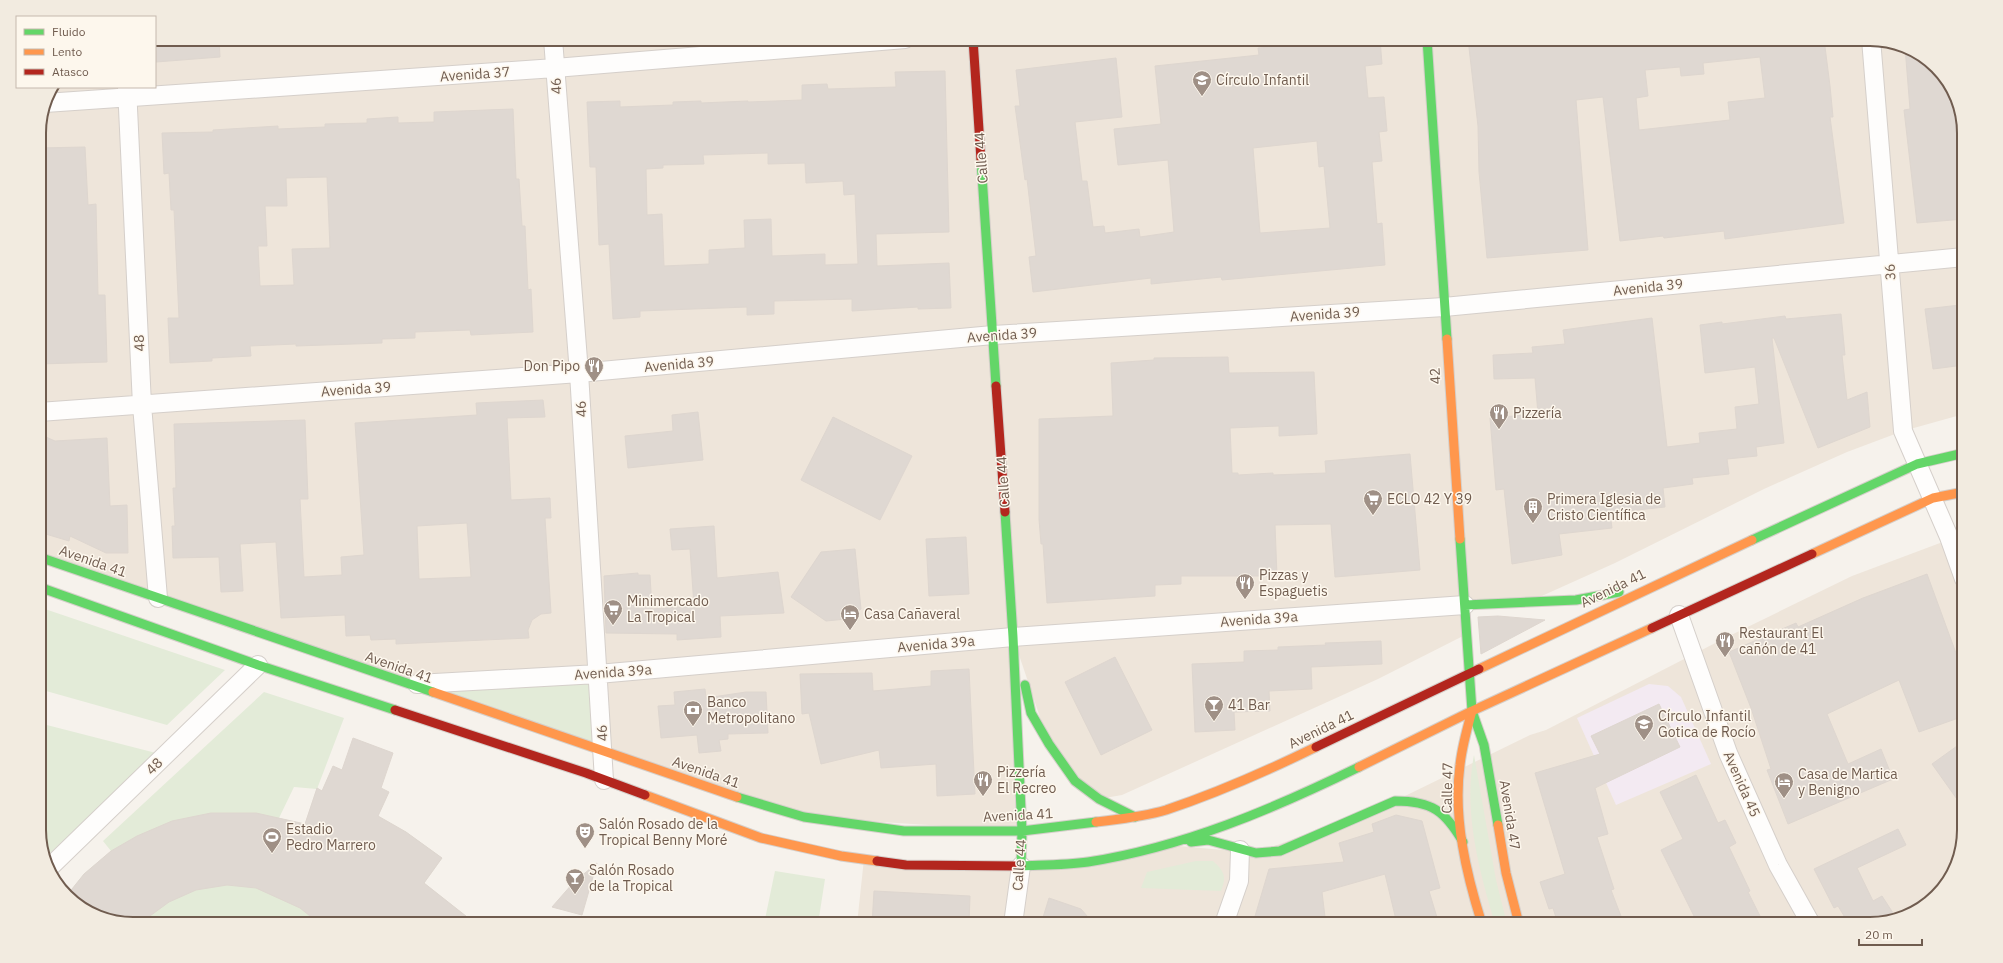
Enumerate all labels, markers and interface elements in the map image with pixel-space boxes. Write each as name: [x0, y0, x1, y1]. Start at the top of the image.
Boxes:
legend: [16, 16, 156, 88]
text: Fluido: [52, 24, 86, 39]
text: Lento: [52, 44, 82, 59]
street label: Avenida 37: [439, 63, 511, 85]
text: Atasco: [52, 64, 89, 79]
school or university icon: Círculo Infantil: [1191, 69, 1213, 97]
place label: Círculo Infantil: [1216, 71, 1309, 89]
street label: 46: [546, 77, 566, 95]
street label: Calle 44: [970, 132, 992, 184]
street label: 36: [1880, 263, 1900, 281]
street label: Avenida 39: [1612, 274, 1684, 300]
street label: Avenida 39: [1289, 303, 1361, 325]
street label: Avenida 39: [966, 324, 1038, 346]
street label: 48: [130, 334, 148, 352]
street label: Avenida 39: [643, 352, 715, 376]
restaurant icon: Don Pipo: [583, 355, 605, 383]
place label: Don Pipo: [524, 357, 580, 375]
street label: 42: [1425, 367, 1445, 385]
street label: Avenida 39: [320, 378, 392, 400]
street label: 46: [571, 400, 591, 418]
restaurant icon: Pizzería: [1488, 402, 1510, 430]
place label: Pizzería: [1513, 404, 1562, 422]
street label: Calle 44: [992, 456, 1014, 508]
supermarket icon: ECLO 42 Y 39: [1362, 488, 1384, 516]
place label: ECLO 42 Y 39: [1387, 490, 1472, 508]
place label: Primera Iglesia de Cristo Científica: [1547, 490, 1661, 524]
building icon: Primera Iglesia de Cristo Científica: [1522, 496, 1544, 524]
street label: Avenida 41: [57, 541, 129, 581]
street label: Avenida 41: [1577, 564, 1649, 612]
place label: Pizzas y Espaguetis: [1259, 566, 1328, 600]
restaurant icon: Pizzas y Espaguetis: [1234, 572, 1256, 600]
place label: Minimercado La Tropical: [627, 592, 709, 626]
supermarket icon: Minimercado La Tropical: [602, 598, 624, 626]
hotel icon: Casa Cañaveral: [839, 603, 861, 631]
place label: Casa Cañaveral: [864, 605, 960, 623]
street label: Avenida 39a: [1220, 607, 1299, 631]
place label: Restaurant El cañón de 41: [1739, 624, 1823, 658]
restaurant icon: Restaurant El cañón de 41: [1714, 630, 1736, 658]
street label: Avenida 39a: [896, 632, 976, 656]
street label: Avenida 41: [363, 647, 435, 687]
street label: Avenida 39a: [574, 660, 653, 684]
place label: Banco Metropolitano: [707, 693, 795, 727]
bar icon: 41 Bar: [1203, 694, 1225, 722]
place label: 41 Bar: [1228, 696, 1270, 714]
bank icon: Banco Metropolitano: [682, 699, 704, 727]
street label: Avenida 41: [1285, 705, 1357, 753]
place label: Círculo Infantil Gotica de Rocío: [1658, 707, 1756, 741]
school or university icon: Círculo Infantil Gotica de Rocío: [1633, 713, 1655, 741]
street label: 46: [592, 724, 612, 742]
street label: Avenida 45: [1719, 748, 1765, 820]
street label: Avenida 41: [670, 752, 742, 792]
street label: 48: [142, 754, 166, 778]
street label: Calle 47: [1438, 762, 1456, 814]
place label: Pizzería El Recreo: [997, 763, 1057, 797]
place label: Casa de Martica y Benigno: [1798, 765, 1898, 799]
restaurant icon: Pizzería El Recreo: [972, 769, 994, 797]
hotel icon: Casa de Martica y Benigno: [1773, 771, 1795, 799]
street label: Avenida 47: [1496, 779, 1524, 851]
street label: Avenida 41: [982, 804, 1054, 826]
place label: Salón Rosado de la Tropical Benny Moré: [599, 815, 728, 849]
place label: Estadio Pedro Marrero: [286, 820, 376, 854]
theatre icon: Salón Rosado de la Tropical Benny Moré: [574, 821, 596, 849]
sports icon: Estadio Pedro Marrero: [261, 826, 283, 854]
street label: Calle 44: [1008, 839, 1030, 891]
place label: Salón Rosado de la Tropical: [589, 861, 675, 895]
bar icon: Salón Rosado de la Tropical: [564, 867, 586, 895]
scale bar: [1859, 921, 1922, 947]
text: 20 m: [1865, 927, 1893, 942]

